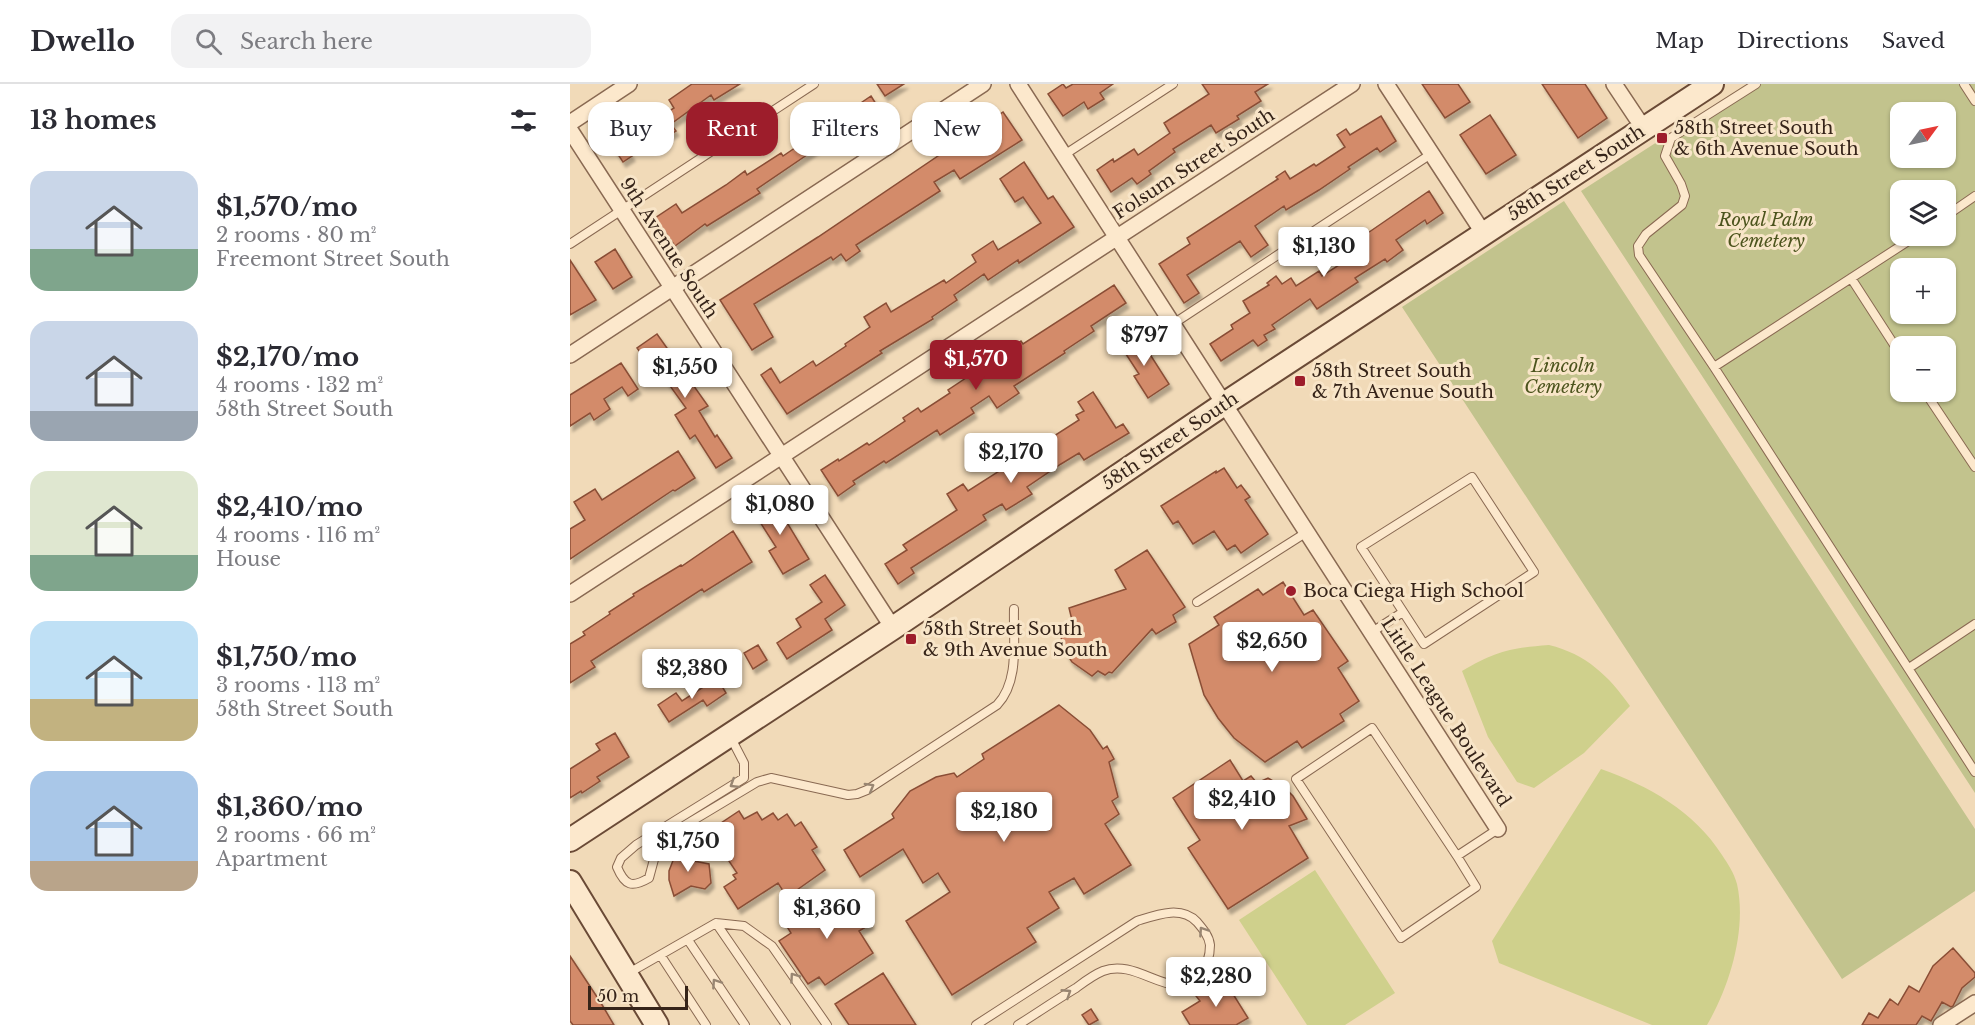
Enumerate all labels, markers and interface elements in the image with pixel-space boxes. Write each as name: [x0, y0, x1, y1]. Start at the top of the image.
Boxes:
search box: [171, 14, 591, 68]
text: Dwello: [30, 24, 135, 59]
icon: search: [192, 25, 225, 58]
text: Search here: [240, 28, 373, 55]
text: Map: [1655, 28, 1704, 54]
text: Directions: [1737, 28, 1849, 54]
text: Saved: [1882, 28, 1945, 54]
chip: Buy: [588, 102, 674, 156]
chip: Rent: [686, 102, 778, 156]
chip: Filters: [790, 102, 900, 156]
chip: New: [912, 102, 1002, 156]
north arrow: [1890, 102, 1956, 168]
map controls: [1890, 102, 1956, 402]
text: 13 homes: [30, 104, 157, 136]
icon: filters: [507, 104, 540, 137]
street label: Folsum Street South: [1109, 104, 1279, 224]
place label: 58th Street South & 6th Avenue South: [1674, 117, 1859, 160]
street label: 58th Street South: [1503, 120, 1649, 226]
marker: 58th Street South & 6th Avenue South: [1655, 131, 1669, 145]
street label: 9th Avenue South: [615, 173, 723, 323]
button: layers: [1890, 180, 1956, 246]
text: $1,570/mo: [216, 191, 358, 223]
icon: home: [78, 195, 150, 267]
park label: Royal Palm Cemetery: [1717, 209, 1814, 252]
text: 2 rooms · 80 m²: [216, 223, 377, 247]
pin: $1,130: [1275, 227, 1373, 278]
text: $1,130: [1292, 234, 1356, 258]
text: Freemont Street South: [216, 247, 450, 271]
button: +: [1890, 258, 1956, 324]
pin: $797: [1108, 316, 1180, 367]
text: $797: [1121, 323, 1168, 347]
button: −: [1890, 336, 1956, 402]
pin: $1,570: [927, 340, 1025, 391]
text: $2,170/mo: [216, 341, 359, 373]
icon: home: [78, 345, 150, 417]
text: $1,570: [944, 347, 1008, 371]
pin: $1,550: [636, 348, 734, 399]
text: $1,550: [652, 355, 718, 379]
park label: Lincoln Cemetery: [1524, 355, 1602, 398]
place label: 58th Street South & 7th Avenue South: [1312, 360, 1494, 403]
text: 4 rooms · 132 m²: [216, 373, 383, 397]
marker: 58th Street South & 7th Avenue South: [1293, 374, 1307, 388]
street label: 58th Street South: [1098, 387, 1242, 495]
text: 58th Street South: [216, 397, 393, 421]
pin: $2,170: [962, 433, 1060, 484]
text: $2,170: [978, 440, 1044, 464]
pin: $1,080: [731, 485, 829, 536]
text: $2,410/mo: [216, 491, 363, 523]
text: $1,080: [745, 492, 815, 516]
icon: home: [78, 495, 150, 567]
text: 4 rooms · 116 m²: [216, 523, 380, 547]
text: House: [216, 547, 281, 571]
place label: Boca Ciega High School: [1303, 580, 1524, 602]
marker: Boca Ciega High School: [1284, 584, 1298, 598]
street label: Little League Boulevard: [1377, 613, 1515, 811]
place label: 58th Street South & 9th Avenue South: [923, 618, 1108, 661]
pin: $2,650: [1223, 622, 1321, 673]
text: $2,650: [1236, 629, 1308, 653]
marker: 58th Street South & 9th Avenue South: [904, 632, 918, 646]
text: $1,750/mo: [216, 641, 357, 673]
icon: home: [78, 645, 150, 717]
pin: $2,380: [643, 649, 741, 700]
text: $2,380: [656, 656, 728, 680]
text: 3 rooms · 113 m²: [216, 673, 380, 697]
text: 58th Street South: [216, 697, 393, 721]
one-way arrow: [730, 777, 740, 789]
pin: $2,410: [1193, 780, 1291, 831]
one-way arrow: [864, 783, 874, 795]
text: $2,410: [1208, 787, 1276, 811]
text: $1,360/mo: [216, 791, 363, 823]
pin: $2,180: [955, 792, 1053, 843]
icon: home: [78, 795, 150, 867]
text: $2,180: [970, 799, 1038, 823]
pin: $1,750: [639, 822, 737, 873]
text: 2 rooms · 66 m²: [216, 823, 376, 847]
text: $1,750: [656, 829, 720, 853]
text: Apartment: [216, 847, 327, 871]
pin: $1,360: [778, 889, 876, 940]
text: $1,360: [793, 896, 861, 920]
one-way arrow: [1199, 927, 1210, 938]
pin: $2,280: [1167, 957, 1265, 1008]
text: $2,280: [1180, 964, 1252, 988]
one-way arrow: [789, 973, 801, 983]
one-way arrow: [713, 978, 724, 989]
scale bar: [588, 983, 688, 1010]
text: 50 m: [597, 986, 639, 1006]
one-way arrow: [1061, 989, 1071, 1001]

